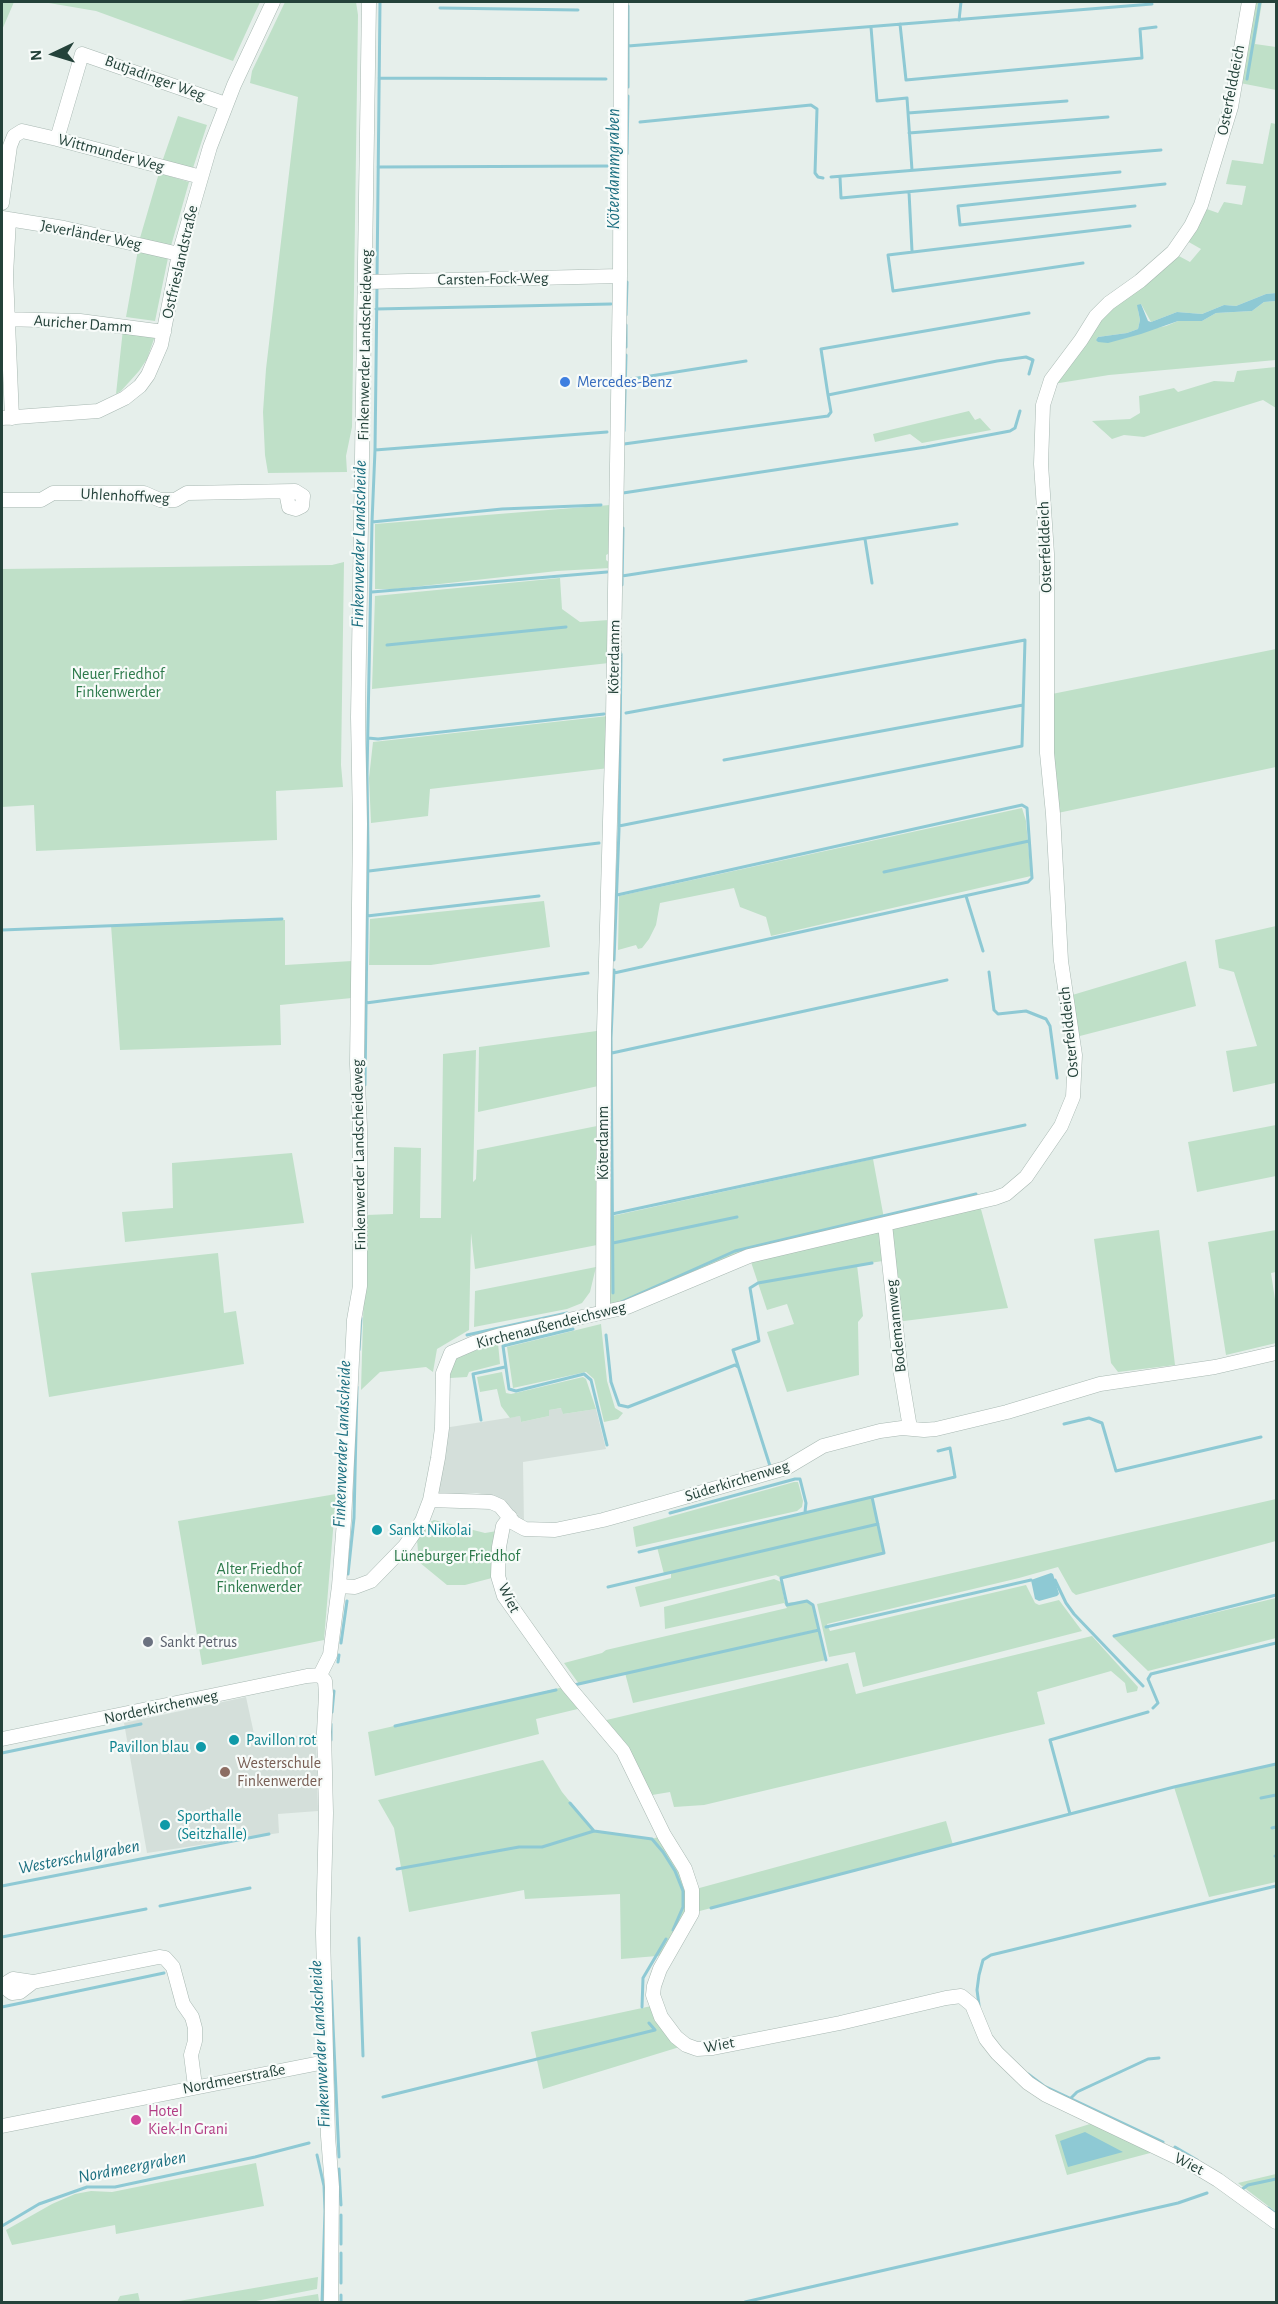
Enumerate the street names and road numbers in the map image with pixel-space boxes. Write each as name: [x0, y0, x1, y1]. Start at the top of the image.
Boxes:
street label: Osterfelddeich: [1213, 43, 1249, 137]
street label: Butjadinger Weg: [102, 51, 208, 105]
street label: Wittmunder Weg: [56, 130, 166, 176]
street label: Ostfrieslandstraße: [158, 203, 202, 321]
street label: Jeverländer Weg: [39, 216, 143, 254]
street label: Finkenwerder Landscheideweg: [354, 249, 376, 441]
street label: Carsten-Fock-Weg: [437, 268, 549, 290]
street label: Auricher Damm: [33, 311, 133, 337]
street label: Uhlenhoffweg: [80, 484, 170, 508]
street label: Osterfelddeich: [1034, 501, 1056, 593]
street label: Köterdamm: [604, 620, 624, 694]
street label: Osterfelddeich: [1055, 985, 1083, 1079]
street label: Finkenwerder Landscheideweg: [348, 1059, 370, 1251]
street label: Köterdamm: [593, 1106, 613, 1180]
street label: Bodemannweg: [882, 1278, 910, 1374]
street label: Kirchenaußendeichsweg: [474, 1297, 628, 1353]
street label: Süderkirchenweg: [682, 1456, 792, 1506]
street label: Wiet: [494, 1580, 524, 1616]
street label: Norderkirchenweg: [102, 1686, 220, 1728]
street label: Wiet: [702, 2033, 736, 2057]
street label: Nordmeerstraße: [181, 2060, 287, 2098]
street label: Wiet: [1171, 2148, 1207, 2180]

